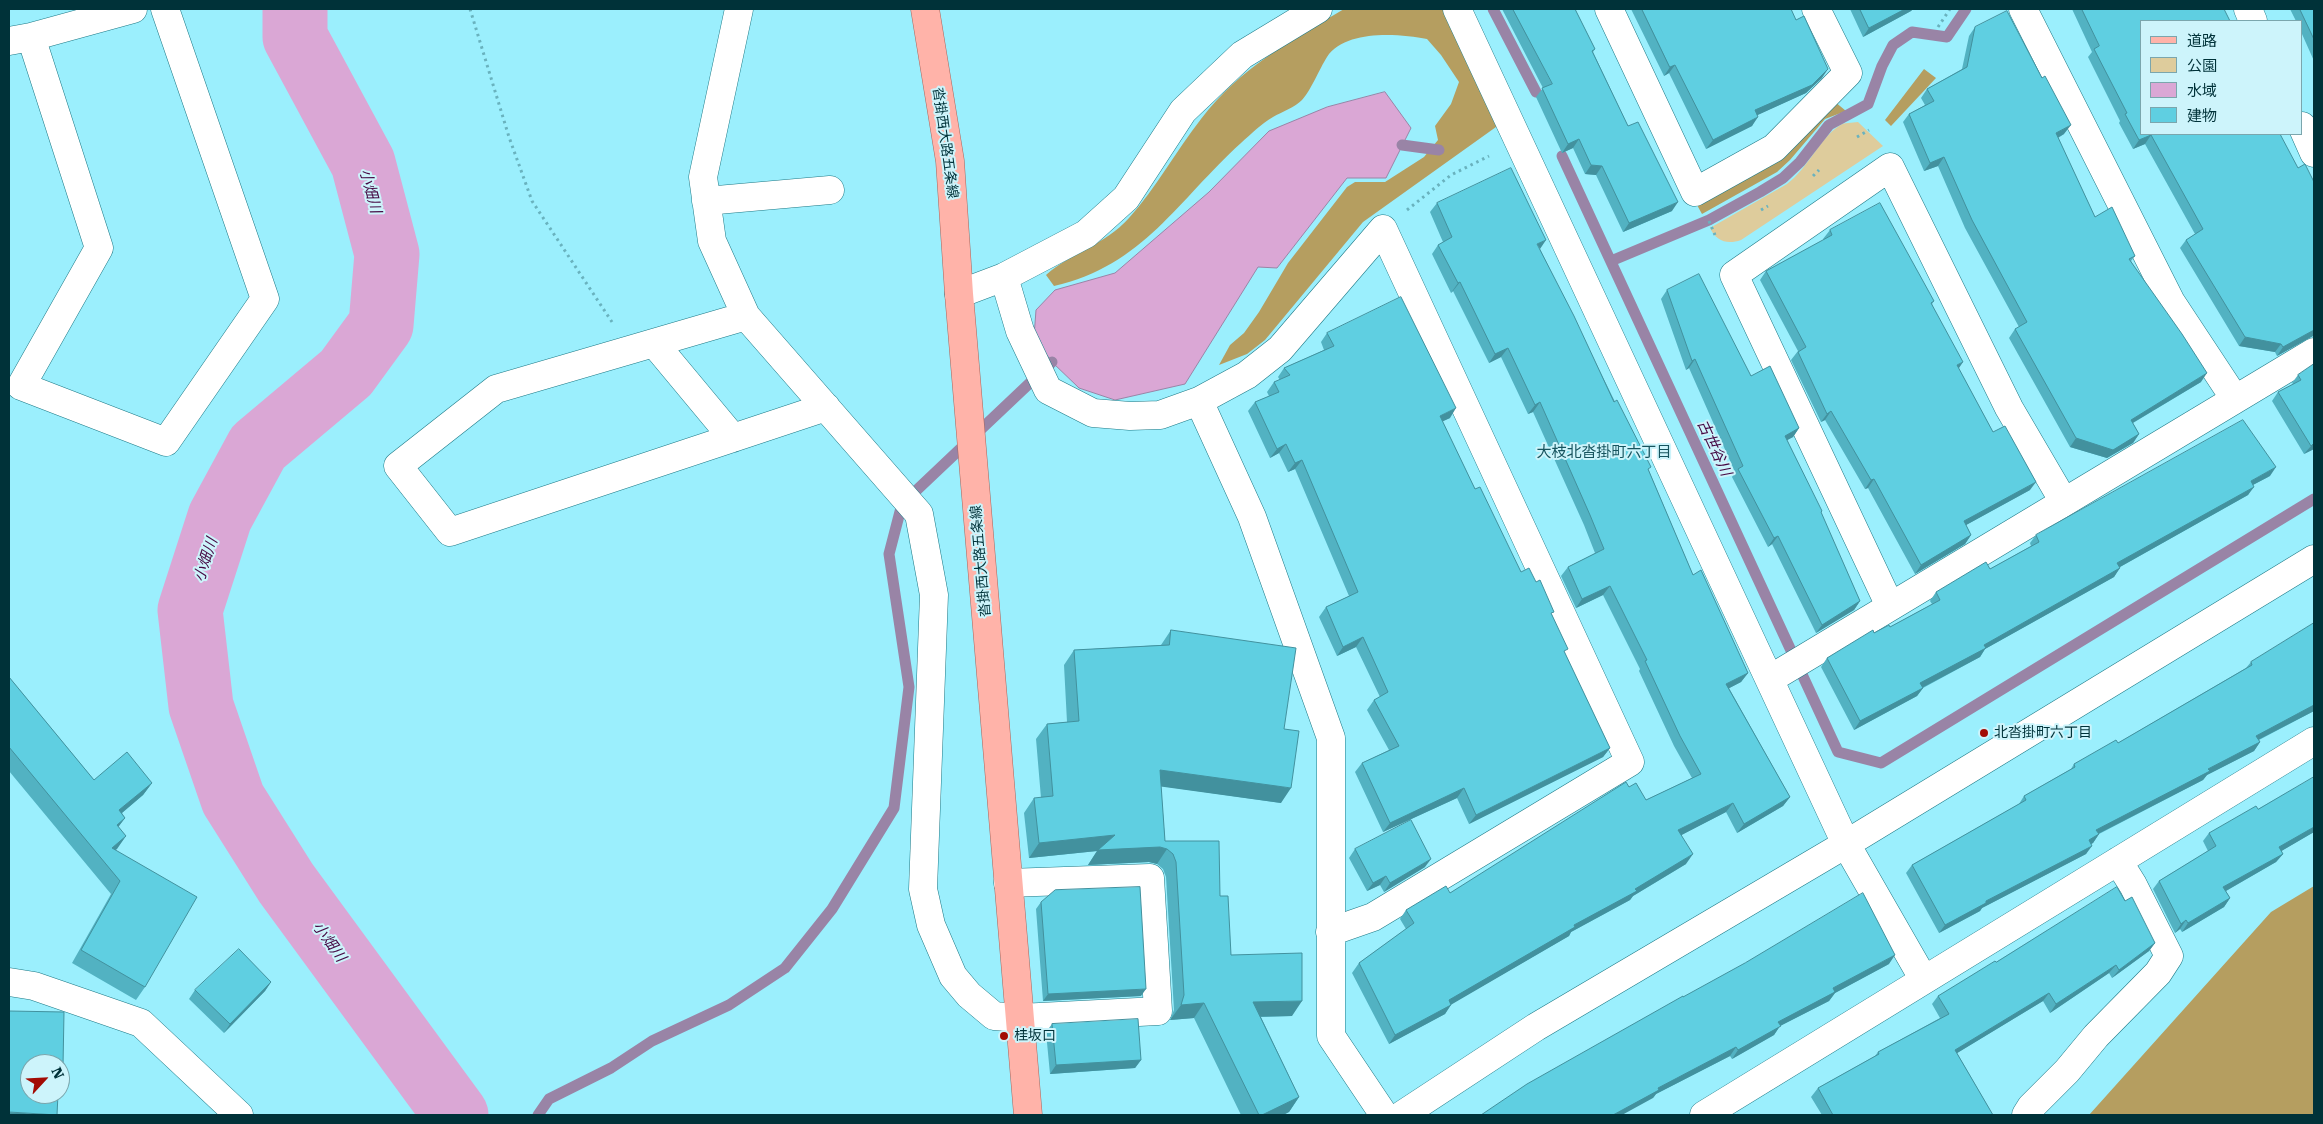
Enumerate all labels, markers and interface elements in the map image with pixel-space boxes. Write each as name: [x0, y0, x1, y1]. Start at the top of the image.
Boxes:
legend: [2140, 20, 2303, 135]
text: 道路: [2187, 32, 2217, 50]
text: 公園: [2187, 57, 2217, 75]
text: 水域: [2187, 82, 2217, 100]
street label: 沓掛西大路五条線: [929, 86, 961, 200]
text: 建物: [2187, 107, 2217, 125]
water label: 小畑川: [355, 167, 385, 215]
water label: 古世谷川: [1693, 417, 1735, 479]
district label: 大枝北沓掛町六丁目: [1537, 444, 1671, 462]
street label: 沓掛西大路五条線: [968, 504, 994, 618]
water label: 小畑川: [190, 536, 222, 584]
place label: 北沓掛町六丁目: [1994, 725, 2092, 741]
marker: 北沓掛町六丁目: [1978, 727, 1990, 739]
water label: 小畑川: [308, 919, 350, 965]
place label: 桂坂口: [1014, 1028, 1056, 1044]
marker: 桂坂口: [998, 1030, 1010, 1042]
north arrow: [20, 1054, 70, 1104]
text: N: [48, 1065, 67, 1081]

